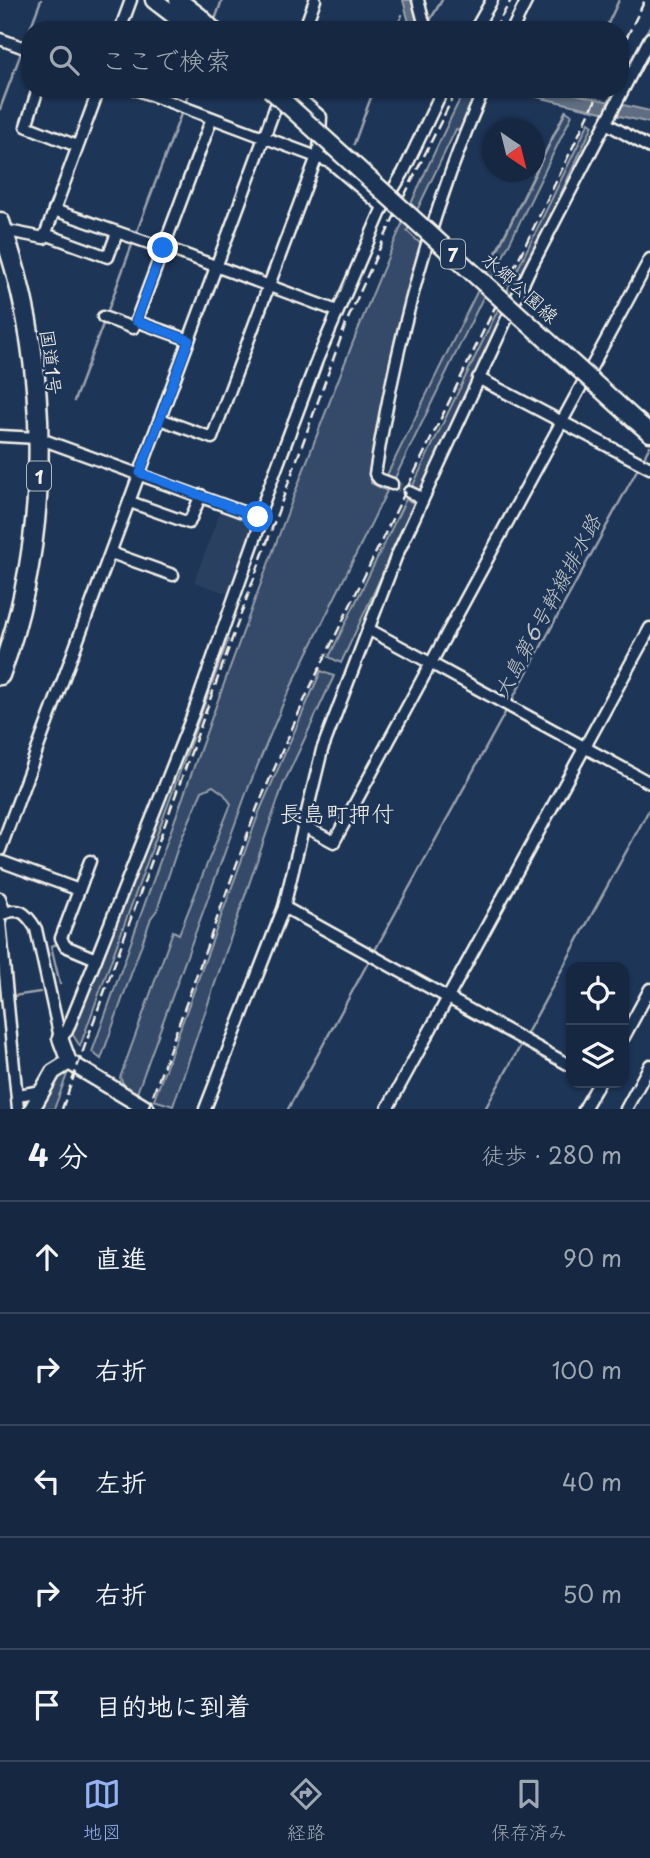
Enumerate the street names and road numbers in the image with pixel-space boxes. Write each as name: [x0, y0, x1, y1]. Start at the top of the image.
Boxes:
road number: 7: [441, 240, 465, 268]
street label: 水郷公園線: [476, 245, 566, 329]
street label: 国道1号: [34, 328, 70, 396]
road number: 1: [27, 462, 51, 490]

